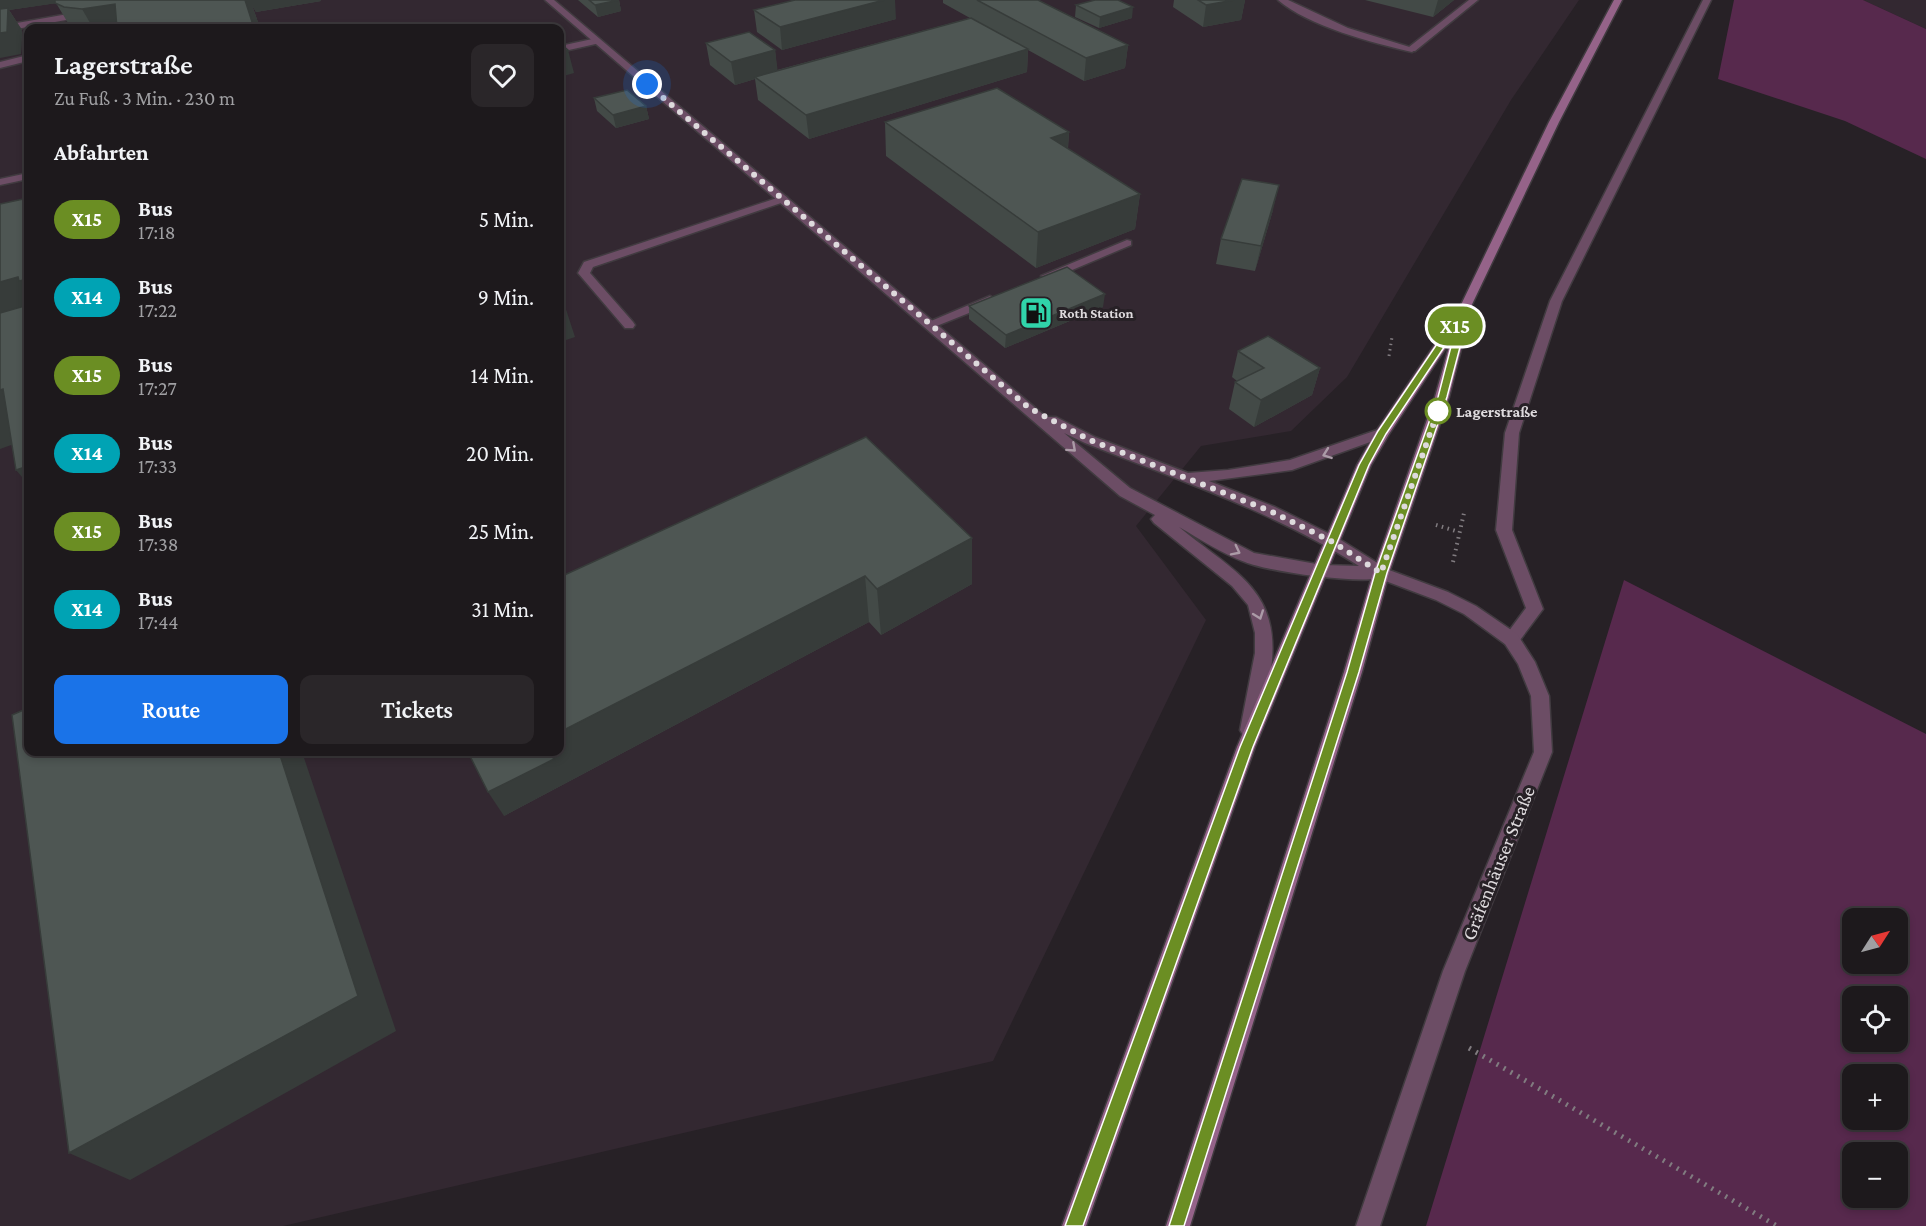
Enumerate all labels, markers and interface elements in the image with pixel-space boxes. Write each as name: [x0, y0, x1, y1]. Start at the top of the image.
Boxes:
button: heart: [471, 44, 534, 107]
text: Lagerstraße: [54, 49, 193, 80]
your location: [632, 69, 662, 99]
text: Zu Fuß · 3 Min. · 230 m: [54, 87, 235, 109]
text: Abfahrten: [54, 140, 149, 165]
text: Bus: [138, 196, 172, 221]
text: X15: [72, 207, 102, 231]
text: 5 Min.: [479, 207, 534, 232]
text: 17:18: [138, 221, 176, 243]
text: Bus: [138, 274, 172, 299]
text: X14: [71, 285, 103, 309]
text: 9 Min.: [478, 285, 534, 310]
fuel station icon: Roth Station: [1018, 295, 1054, 331]
text: 17:22: [138, 299, 177, 321]
place label: Roth Station: [1059, 305, 1134, 321]
line badge: X15: [1420, 306, 1490, 346]
text: X15: [1440, 314, 1470, 338]
text: Bus: [138, 352, 172, 377]
text: X15: [72, 363, 102, 387]
text: 14 Min.: [470, 363, 534, 388]
text: 17:27: [138, 377, 177, 399]
marker: Lagerstraße: [1425, 398, 1451, 424]
place label: Lagerstraße: [1456, 403, 1538, 420]
text: Bus: [138, 430, 172, 455]
text: X14: [71, 441, 103, 465]
text: 20 Min.: [466, 441, 534, 466]
one-way arrow: [1066, 441, 1076, 452]
one-way arrow: [1322, 446, 1333, 459]
text: 17:33: [138, 455, 177, 477]
text: Bus: [138, 508, 172, 533]
text: X15: [72, 519, 102, 543]
text: 25 Min.: [468, 519, 534, 544]
text: 17:38: [138, 533, 178, 555]
one-way arrow: [1230, 544, 1241, 556]
text: Bus: [138, 586, 172, 611]
text: X14: [71, 597, 103, 621]
text: 31 Min.: [471, 597, 534, 622]
one-way arrow: [1252, 609, 1265, 620]
text: 17:44: [138, 611, 179, 633]
button: Route: [54, 675, 288, 744]
button: Tickets: [300, 675, 534, 744]
street label: Gräfenhäuser Straße: [1457, 783, 1539, 943]
north arrow: [1842, 908, 1908, 974]
map controls: [1842, 908, 1908, 1208]
button: locate: [1842, 986, 1908, 1052]
button: +: [1842, 1064, 1908, 1130]
button: −: [1842, 1142, 1908, 1208]

